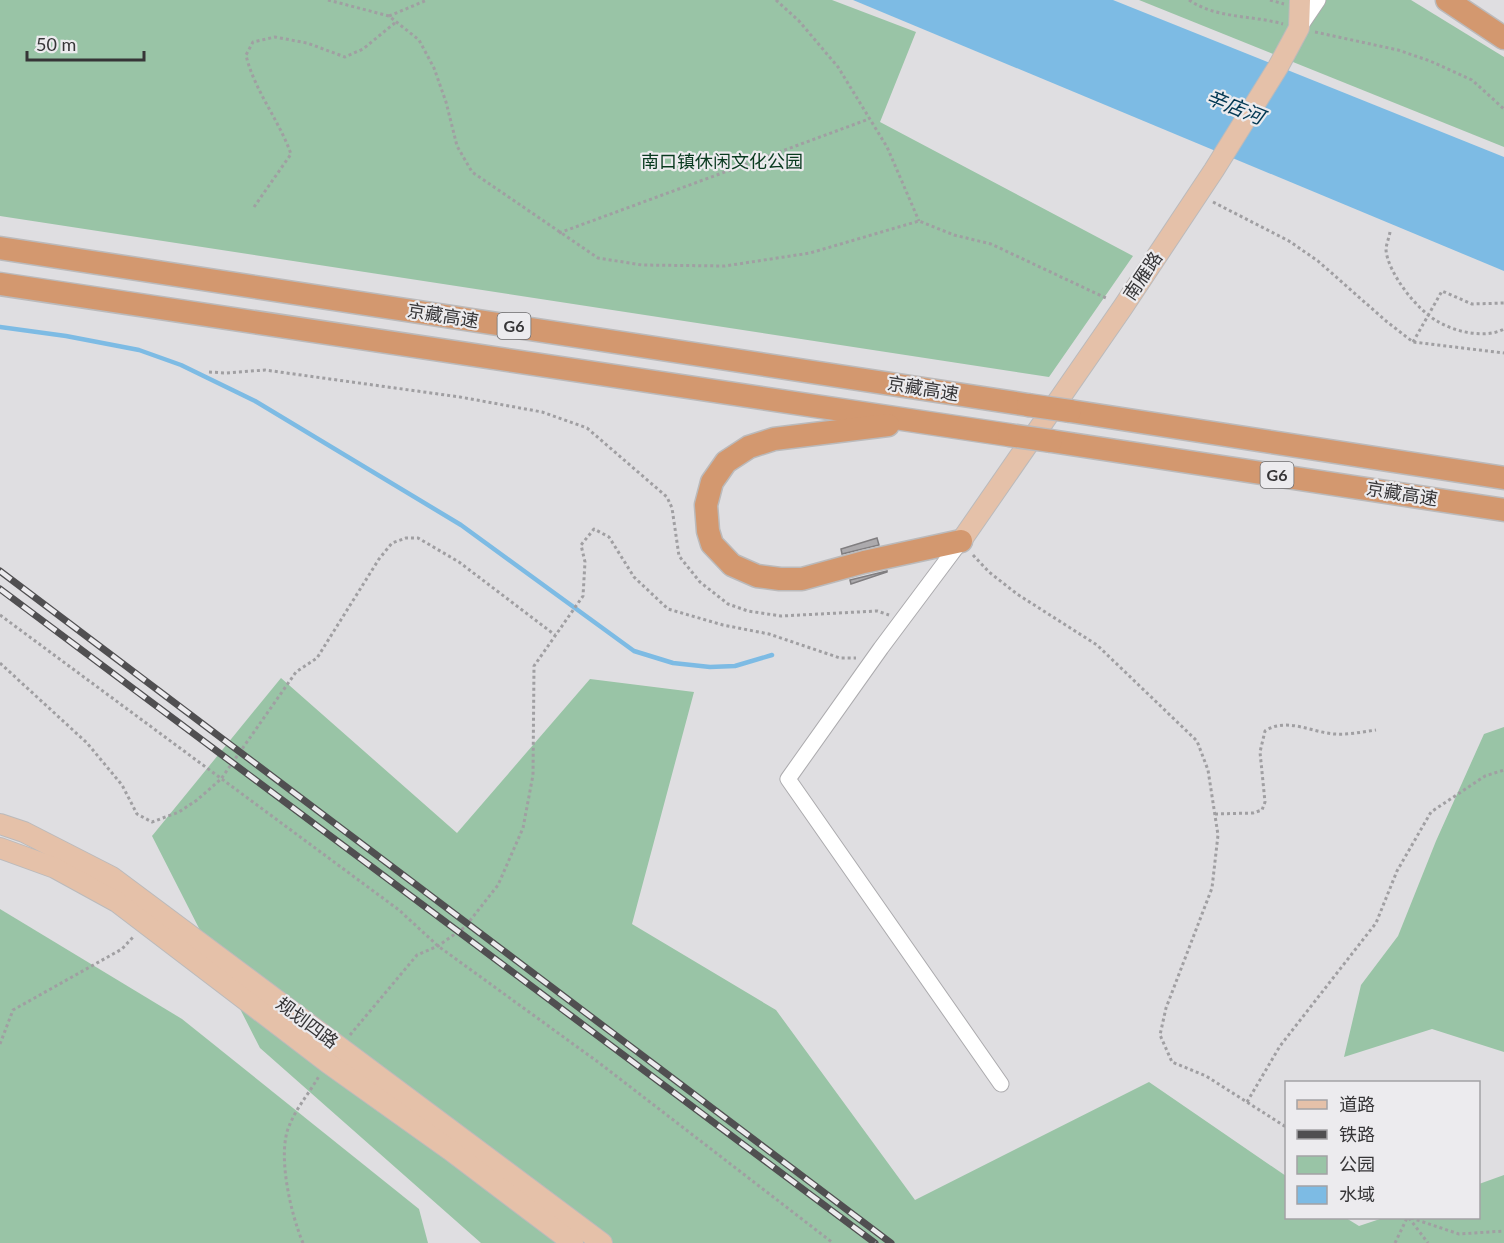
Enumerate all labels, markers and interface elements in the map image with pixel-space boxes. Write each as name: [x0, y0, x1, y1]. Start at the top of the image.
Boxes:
scale bar: [27, 24, 144, 62]
text: 50 m: [36, 33, 76, 55]
water label: 辛店河: [1203, 84, 1271, 130]
park label: 南口镇休闲文化公园: [641, 150, 803, 172]
street label: 南雁路: [1118, 247, 1166, 304]
street label: 京藏高速: [406, 299, 480, 332]
road number: G6: [498, 313, 530, 339]
street label: 京藏高速: [886, 372, 960, 405]
road number: G6: [1260, 462, 1294, 488]
street label: 京藏高速: [1365, 477, 1439, 510]
street label: 规划四路: [272, 992, 343, 1053]
legend: [1285, 1081, 1480, 1219]
text: 道路: [1339, 1093, 1375, 1115]
text: 铁路: [1339, 1123, 1375, 1145]
text: 公园: [1339, 1153, 1375, 1175]
text: 水域: [1339, 1183, 1375, 1205]

